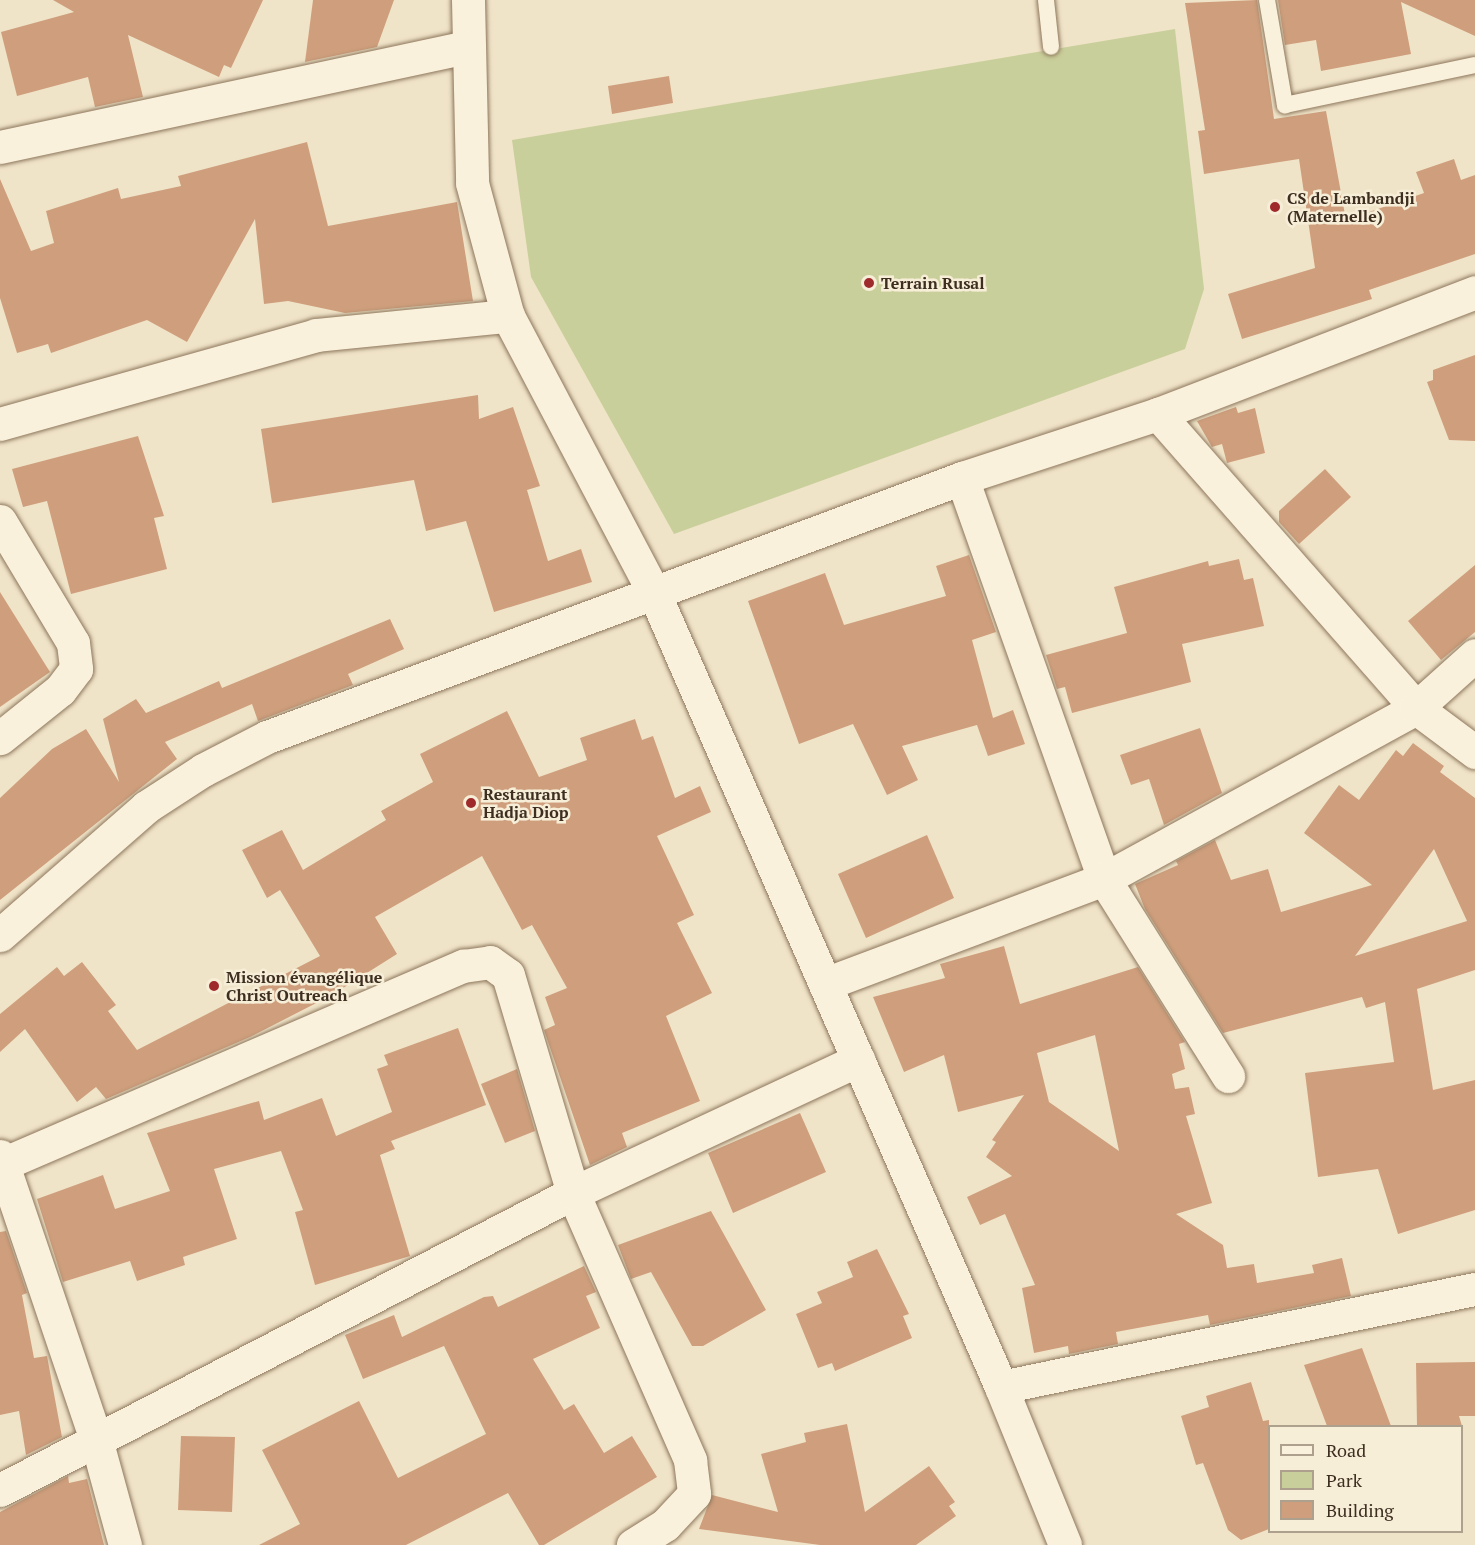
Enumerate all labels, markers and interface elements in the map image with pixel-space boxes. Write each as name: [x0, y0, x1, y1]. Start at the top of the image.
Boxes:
place label: CS de Lambandji (Maternelle): [1287, 188, 1415, 226]
marker: CS de Lambandji (Maternelle): [1268, 200, 1282, 214]
place label: Terrain Rusal: [881, 273, 985, 293]
marker: Terrain Rusal: [862, 276, 876, 290]
place label: Restaurant Hadja Diop: [483, 784, 568, 822]
marker: Restaurant Hadja Diop: [464, 796, 478, 810]
place label: Mission évangélique Christ Outreach: [226, 967, 382, 1005]
marker: Mission évangélique Christ Outreach: [207, 979, 221, 993]
legend: [1268, 1425, 1463, 1533]
text: Road: [1326, 1438, 1366, 1462]
text: Park: [1326, 1468, 1362, 1492]
text: Building: [1326, 1498, 1394, 1522]

